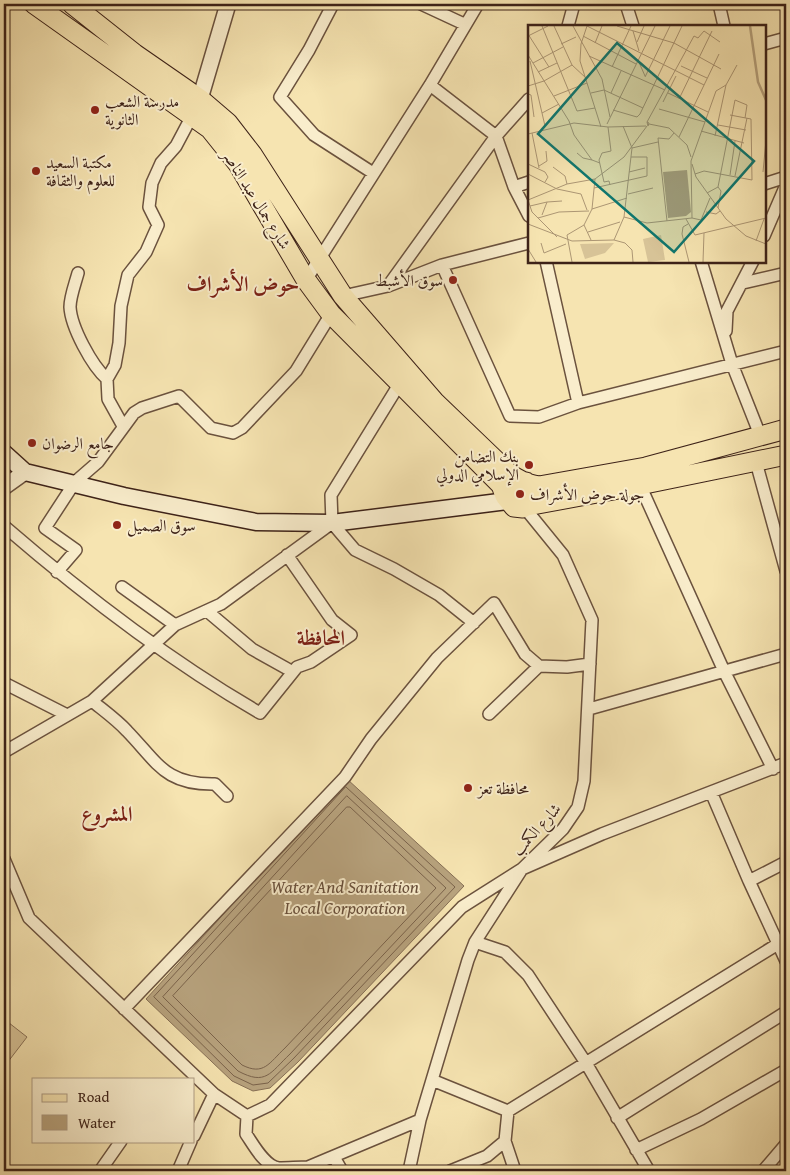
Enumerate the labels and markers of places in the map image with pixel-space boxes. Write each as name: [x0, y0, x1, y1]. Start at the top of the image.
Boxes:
place label: مدرسة الشعب الثانوية: [105, 89, 179, 131]
marker: مدرسة الشعب الثانوية: [89, 104, 101, 116]
place label: مكتبة السعيد للعلوم والثقافة: [46, 150, 115, 195]
marker: مكتبة السعيد للعلوم والثقافة: [30, 165, 42, 177]
place label: سوق الأشبط: [375, 268, 443, 292]
marker: سوق الأشبط: [447, 274, 459, 286]
place label: جامع الرضوان: [42, 431, 114, 459]
marker: جامع الرضوان: [26, 437, 38, 449]
place label: بنك التضامن الإسلامي الدولي: [436, 444, 519, 487]
marker: بنك التضامن الإسلامي الدولي: [523, 459, 535, 471]
place label: جولة حوض الأشراف: [530, 482, 644, 506]
marker: جولة حوض الأشراف: [514, 488, 526, 500]
place label: سوق الصميل: [127, 513, 196, 537]
marker: سوق الصميل: [111, 519, 123, 531]
place label: محافظة تعز: [476, 776, 529, 800]
marker: محافظة تعز: [462, 782, 474, 794]

